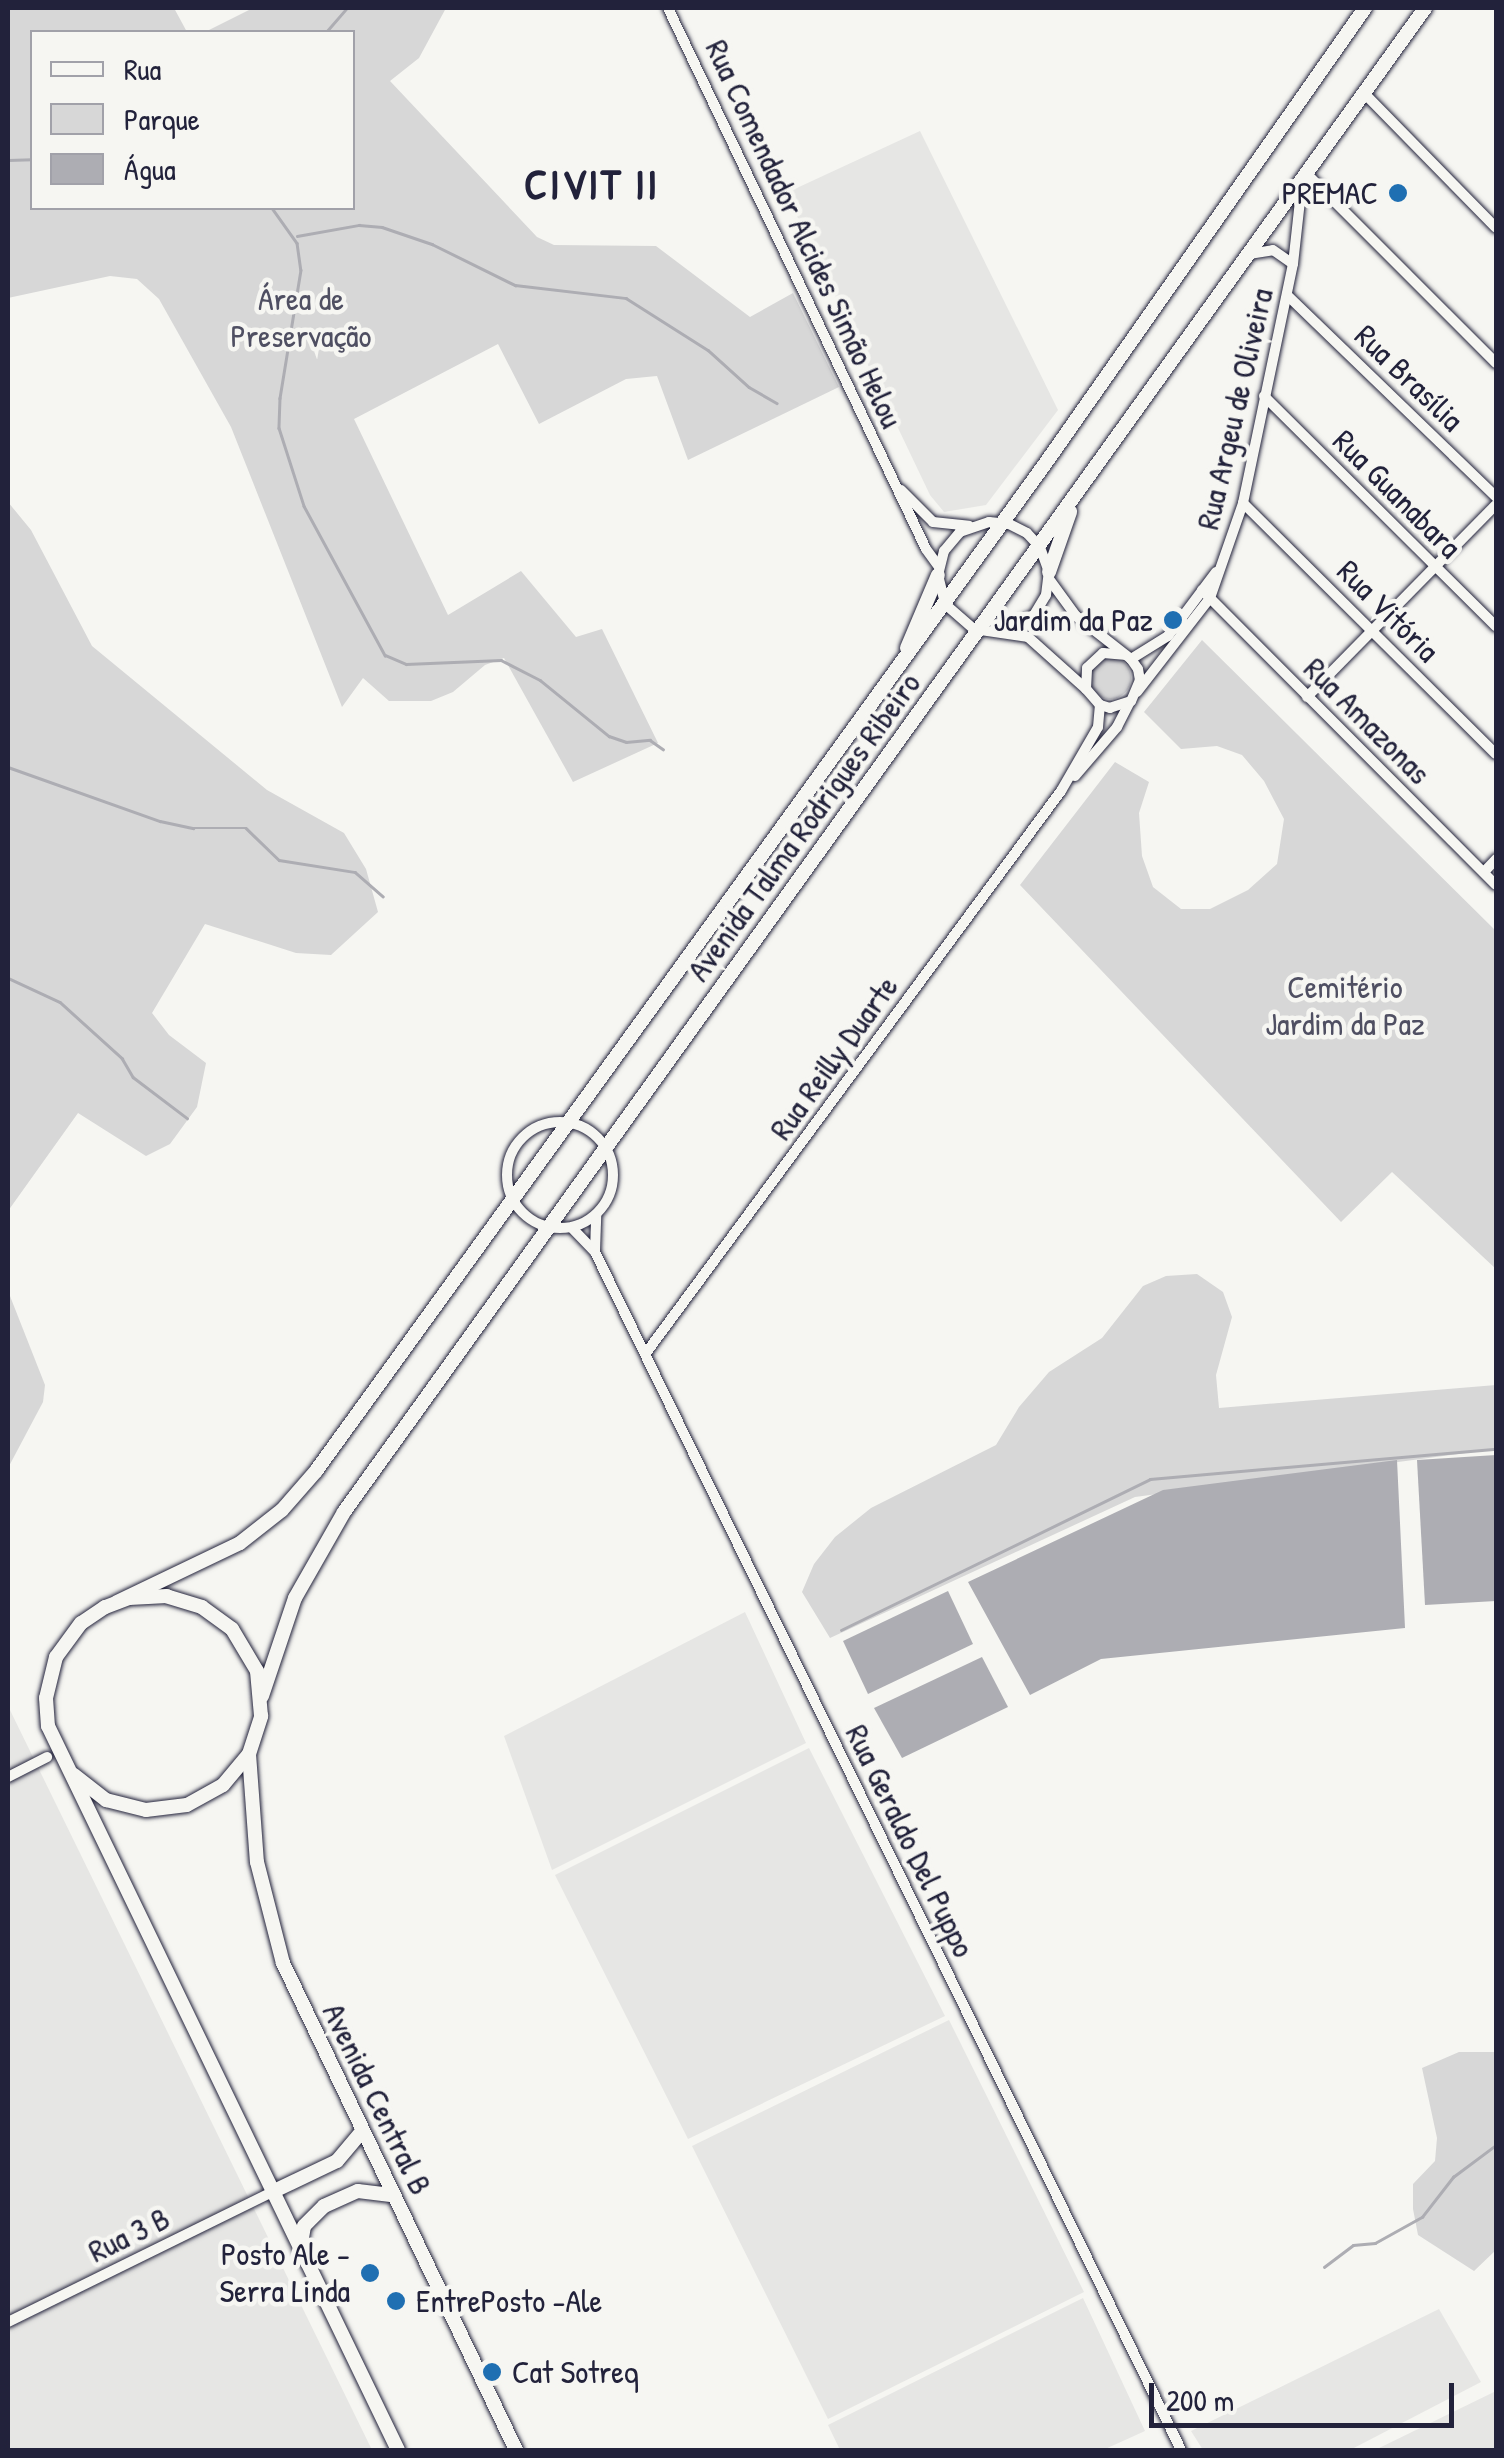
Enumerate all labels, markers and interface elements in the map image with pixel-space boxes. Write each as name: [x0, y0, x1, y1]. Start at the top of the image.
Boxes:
legend: [30, 30, 355, 210]
street label: Rua Comendador Alcides Simão Helou: [697, 34, 911, 434]
text: Rua: [124, 49, 161, 89]
text: Parque: [124, 99, 200, 139]
text: Água: [124, 149, 176, 189]
district label: CIVIT II: [524, 159, 660, 209]
place label: PREMAC: [1282, 174, 1378, 212]
marker: PREMAC: [1387, 182, 1409, 204]
park label: Área de Preservação: [230, 281, 372, 356]
street label: Rua Argeu de Oliveira: [1189, 285, 1281, 533]
street label: Rua Brasília: [1347, 317, 1471, 439]
street label: Rua Guanabara: [1325, 422, 1469, 566]
street label: Rua Vitória: [1329, 552, 1447, 670]
place label: Jardim da Paz: [994, 601, 1153, 639]
marker: Jardim da Paz: [1162, 609, 1184, 631]
street label: Rua Amazonas: [1296, 650, 1438, 792]
street label: Avenida Talma Rodrigues Ribeiro: [679, 665, 929, 989]
street label: Rua Reilly Duarte: [762, 969, 906, 1147]
park label: Cemitério Jardim da Paz: [1265, 969, 1425, 1044]
street label: Rua Geraldo Del Puppo: [837, 1719, 983, 1963]
street label: Avenida Central B: [314, 1997, 440, 2201]
street label: Rua 3 B: [82, 2199, 176, 2271]
place label: Posto Ale - Serra Linda: [219, 2236, 350, 2311]
marker: Posto Ale - Serra Linda: [359, 2262, 381, 2284]
place label: EntrePosto -Ale: [416, 2282, 602, 2320]
marker: EntrePosto -Ale: [385, 2290, 407, 2312]
place label: Cat Sotreq: [512, 2353, 639, 2391]
marker: Cat Sotreq: [481, 2361, 503, 2383]
scale bar: [1154, 2363, 1459, 2425]
text: 200 m: [1166, 2380, 1234, 2420]

